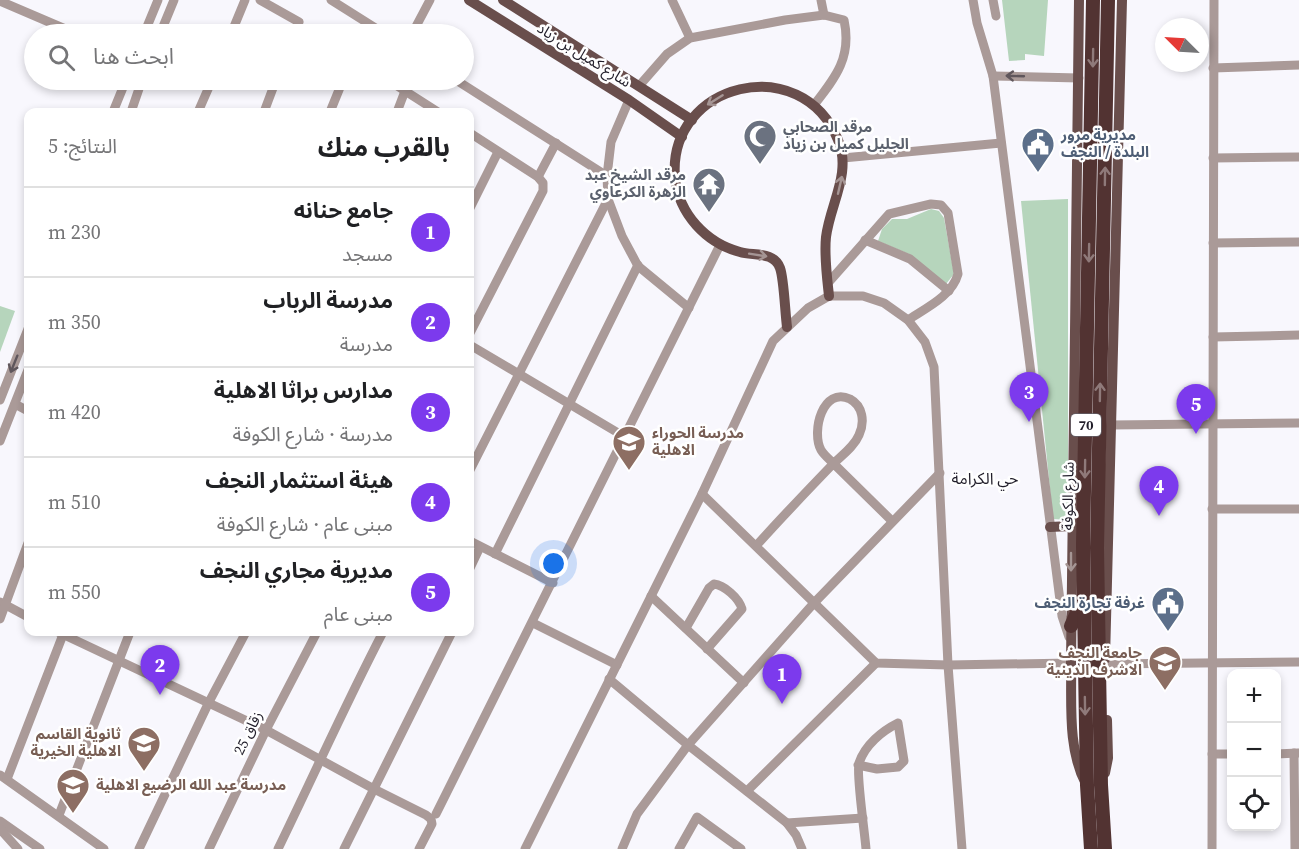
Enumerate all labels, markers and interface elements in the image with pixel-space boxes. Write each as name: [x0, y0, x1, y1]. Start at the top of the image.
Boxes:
street label: شارع كميل بن زياد: [532, 17, 635, 94]
north arrow: [1155, 18, 1209, 72]
search box: [24, 24, 474, 90]
icon: search: [45, 41, 78, 74]
text: ابحث هنا: [93, 41, 174, 71]
one-way arrow: [1087, 48, 1098, 68]
one-way arrow: [1005, 71, 1025, 82]
one-way arrow: [707, 94, 724, 106]
place label: مرقد الصحابي الجليل كميل بن زياد: [783, 116, 909, 154]
mosque icon: مرقد الصحابي الجليل كميل بن زياد: [742, 118, 778, 165]
place label: مديرية مرور البلدة / النجف: [1060, 124, 1149, 162]
public building icon: مديرية مرور البلدة / النجف: [1020, 126, 1056, 173]
text: بالقرب منك: [318, 129, 450, 165]
text: النتائج: 5: [48, 132, 117, 160]
place label: مرقد الشيخ عبد الزهرة الكرعاوي: [585, 164, 686, 203]
temple icon: مرقد الشيخ عبد الزهرة الكرعاوي: [691, 166, 727, 213]
one-way arrow: [1099, 166, 1110, 186]
one-way arrow: [834, 175, 846, 194]
text: جامع حنانه: [294, 195, 393, 225]
text: 230 m: [48, 218, 101, 246]
text: 1: [425, 218, 436, 246]
text: مسجد: [342, 240, 393, 268]
one-way arrow: [1083, 243, 1095, 263]
one-way arrow: [747, 250, 767, 261]
text: مدرسة الرباب: [263, 285, 393, 315]
text: 350 m: [48, 308, 101, 336]
text: 2: [425, 308, 436, 336]
text: مدرسة: [340, 330, 393, 358]
one-way arrow: [8, 355, 19, 373]
pin: 3: [1010, 372, 1048, 422]
text: مدارس براثا الاهلية: [214, 375, 393, 405]
one-way arrow: [1095, 382, 1106, 402]
pin: 5: [1176, 384, 1216, 434]
text: 420 m: [48, 398, 101, 426]
text: 3: [425, 398, 436, 426]
road number: 70: [1071, 414, 1101, 436]
text: مدرسة · شارع الكوفة: [233, 420, 393, 448]
place label: مدرسة الحوراء الاهلية: [652, 422, 744, 460]
school or university icon: مدرسة الحوراء الاهلية: [611, 424, 647, 471]
one-way arrow: [1079, 459, 1090, 479]
street label: شارع الكوفة: [1056, 461, 1081, 531]
text: هيئة استثمار النجف: [205, 465, 393, 495]
pin: 4: [1140, 466, 1178, 516]
district label: حي الكرامة: [952, 467, 1018, 491]
text: 510 m: [48, 488, 101, 516]
text: 4: [425, 488, 436, 516]
text: مبنى عام · شارع الكوفة: [217, 510, 393, 538]
your location: [539, 549, 568, 578]
one-way arrow: [1065, 552, 1077, 572]
text: مديرية مجاري النجف: [200, 555, 393, 585]
text: 550 m: [48, 578, 101, 606]
text: 5: [425, 578, 436, 606]
public building icon: غرفة تجارة النجف: [1150, 585, 1186, 632]
place label: غرفة تجارة النجف: [1035, 592, 1145, 613]
text: مبنى عام: [324, 600, 393, 628]
place label: جامعة النجف الاشرف الدينية: [1047, 642, 1143, 680]
school or university icon: جامعة النجف الاشرف الدينية: [1147, 644, 1183, 691]
pin: 2: [140, 646, 180, 695]
pin: 1: [762, 654, 802, 704]
map controls: [1227, 669, 1281, 831]
button: +: [1227, 669, 1281, 723]
one-way arrow: [1080, 696, 1091, 716]
street label: زقاق 25: [228, 707, 267, 758]
place label: ثانوية القاسم الاهلية الخيرية: [30, 723, 121, 761]
button: −: [1227, 723, 1281, 777]
school or university icon: ثانوية القاسم الاهلية الخيرية: [126, 725, 162, 772]
school or university icon: مدرسة عبد الله الرضيع الاهلية: [55, 767, 91, 814]
place label: مدرسة عبد الله الرضيع الاهلية: [96, 774, 286, 796]
button: locate: [1227, 777, 1281, 831]

